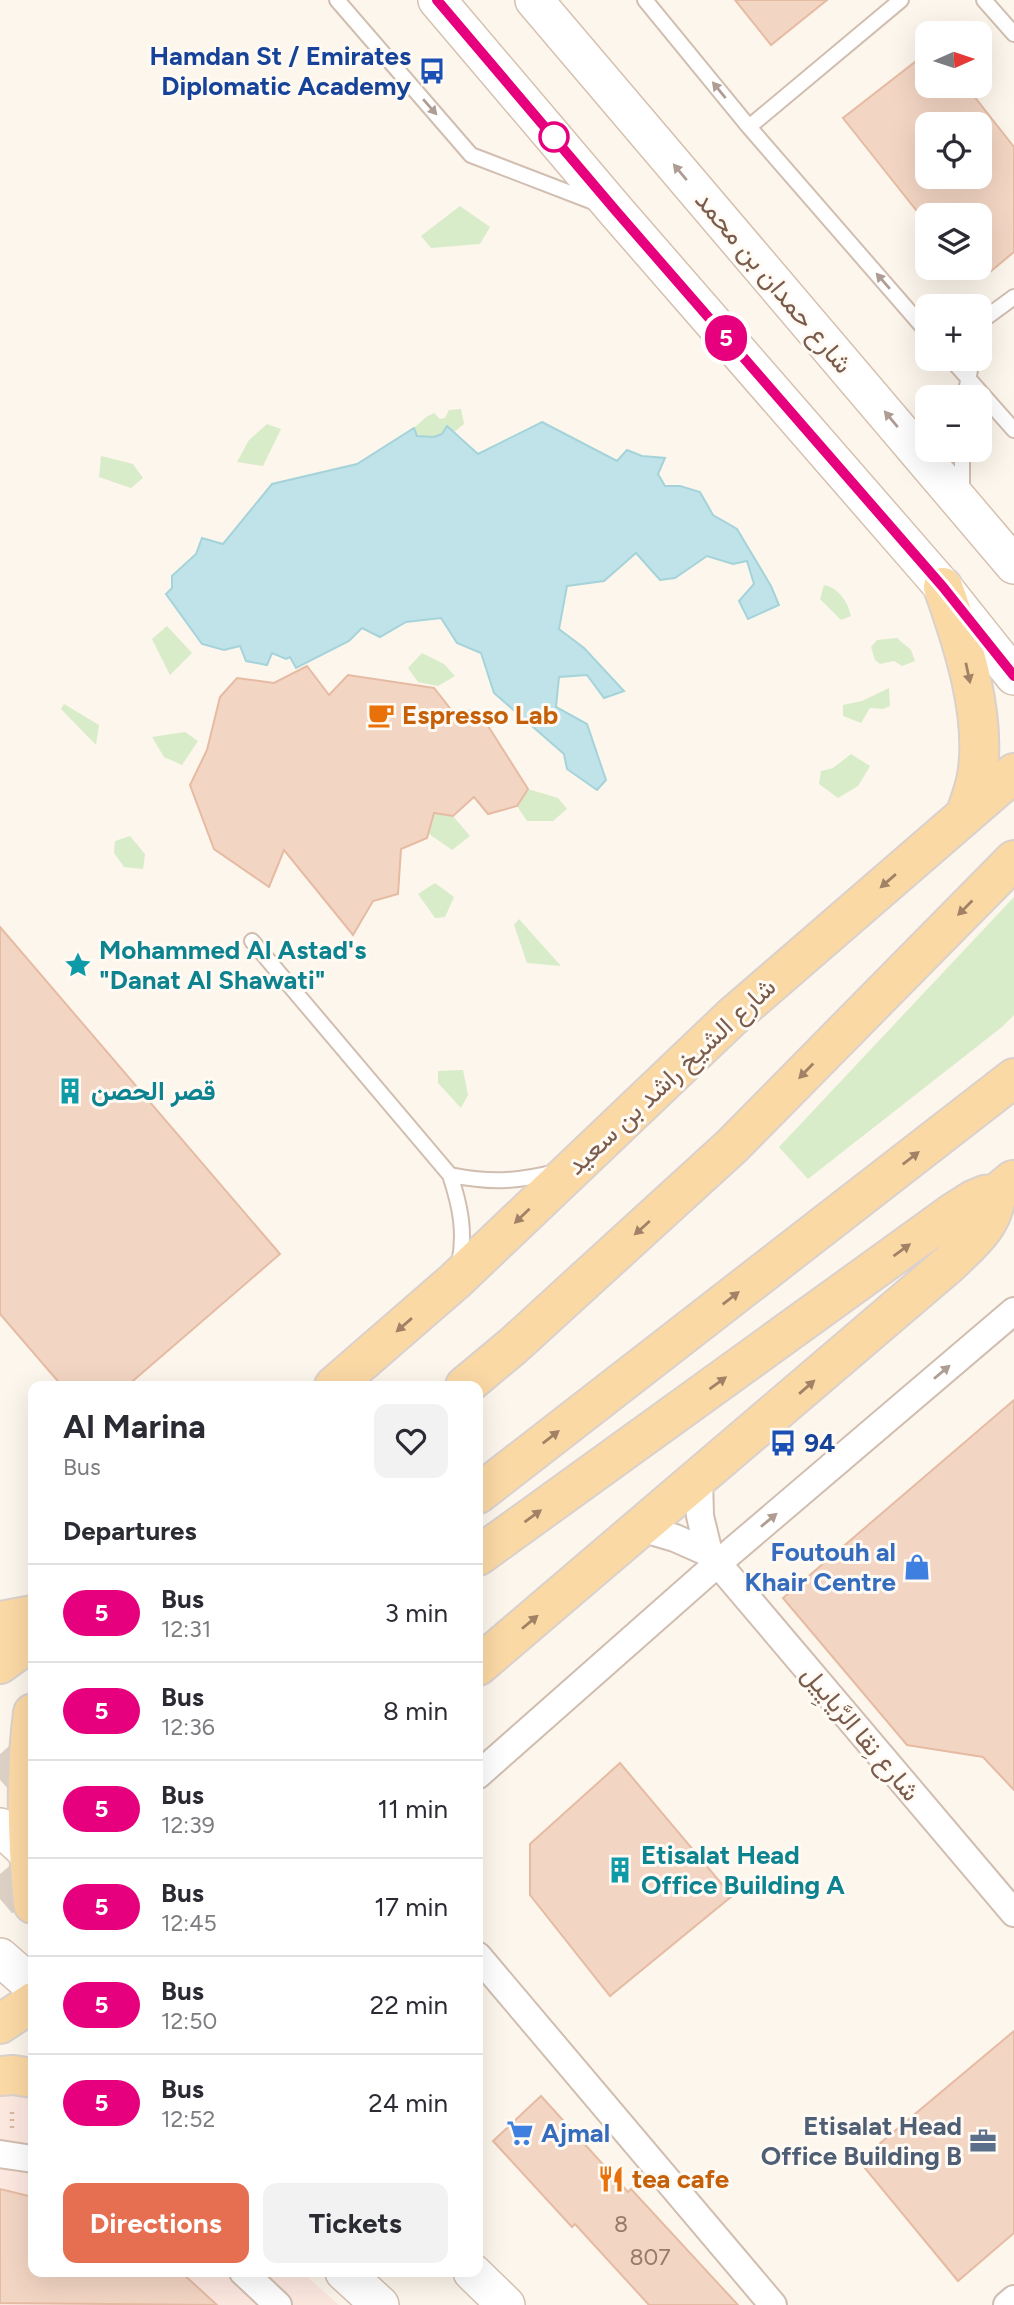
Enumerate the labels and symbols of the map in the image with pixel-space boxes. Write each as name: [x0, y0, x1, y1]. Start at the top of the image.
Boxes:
north arrow: [915, 21, 992, 98]
place label: Hamdan St / Emirates Diplomatic Academy: [150, 40, 411, 102]
bus stop icon: Hamdan St / Emirates Diplomatic Academy: [417, 56, 447, 86]
one-way arrow: [711, 81, 726, 99]
one-way arrow: [422, 98, 438, 116]
unlabelled marker: [539, 122, 569, 152]
one-way arrow: [672, 163, 687, 181]
street label: شارع حمدان بن محمد: [687, 184, 860, 381]
one-way arrow: [875, 272, 891, 290]
line badge: 5: [703, 315, 749, 361]
one-way arrow: [883, 411, 898, 429]
one-way arrow: [963, 662, 974, 684]
place label: Espresso Lab: [402, 699, 558, 731]
cafe icon: Espresso Lab: [366, 700, 396, 730]
one-way arrow: [879, 873, 896, 888]
one-way arrow: [957, 900, 974, 917]
place label: Mohammed Al Astad's "Danat Al Shawati": [99, 934, 366, 996]
place icon: Mohammed Al Astad's "Danat Al Shawati": [63, 950, 93, 980]
street label: شارع الشيخ راشد بن سعيد: [560, 971, 784, 1183]
one-way arrow: [798, 1062, 815, 1078]
place label: قصر الحصن: [91, 1075, 216, 1107]
building icon: قصر الحصن: [55, 1076, 85, 1106]
one-way arrow: [902, 1151, 920, 1165]
one-way arrow: [514, 1207, 531, 1223]
one-way arrow: [633, 1220, 651, 1236]
one-way arrow: [893, 1243, 911, 1257]
one-way arrow: [721, 1290, 739, 1305]
one-way arrow: [395, 1317, 413, 1333]
one-way arrow: [934, 1365, 951, 1380]
one-way arrow: [709, 1376, 727, 1390]
one-way arrow: [798, 1380, 815, 1395]
place label: 94: [804, 1427, 836, 1459]
bus stop icon: 94: [768, 1428, 798, 1458]
one-way arrow: [542, 1431, 560, 1445]
one-way arrow: [524, 1509, 542, 1523]
one-way arrow: [760, 1512, 778, 1528]
place label: Foutouh al Khair Centre: [744, 1536, 896, 1598]
shop icon: Foutouh al Khair Centre: [902, 1552, 932, 1582]
one-way arrow: [521, 1614, 539, 1630]
street label: شارع نِقا الرَّيايِيل: [792, 1659, 927, 1810]
place label: Etisalat Head Office Building A: [641, 1839, 845, 1901]
building icon: Etisalat Head Office Building A: [605, 1855, 635, 1885]
place label: Etisalat Head Office Building B: [761, 2110, 962, 2172]
place label: Ajmal: [541, 2117, 610, 2149]
supermarket icon: Ajmal: [505, 2118, 535, 2148]
office icon: Etisalat Head Office Building B: [968, 2126, 998, 2156]
place label: tea cafe: [632, 2163, 729, 2195]
restaurant icon: tea cafe: [596, 2164, 626, 2194]
house number: 8: [614, 2210, 628, 2238]
house number: 807: [629, 2243, 671, 2271]

